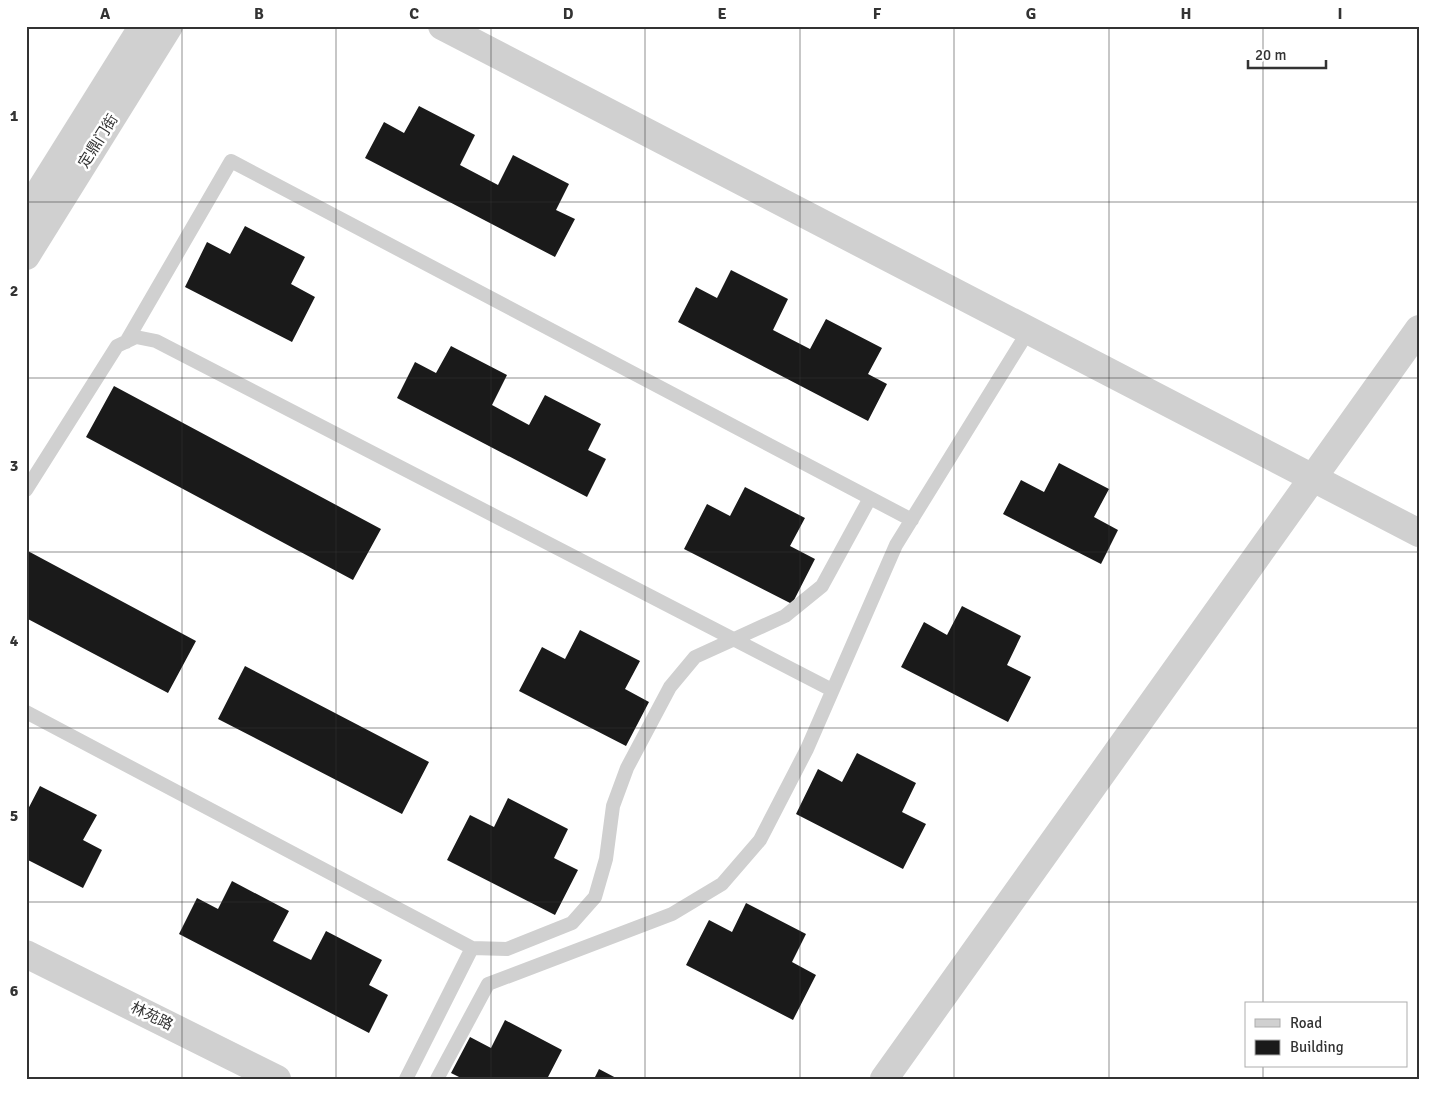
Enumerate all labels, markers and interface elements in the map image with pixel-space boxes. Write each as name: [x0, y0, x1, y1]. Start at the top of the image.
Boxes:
text: A: [100, 4, 111, 24]
text: B: [254, 4, 264, 24]
text: C: [409, 4, 419, 24]
text: D: [563, 4, 574, 24]
text: E: [717, 4, 727, 24]
text: F: [873, 4, 882, 24]
text: G: [1026, 4, 1036, 24]
text: H: [1181, 4, 1191, 24]
text: I: [1337, 4, 1343, 24]
scale bar: [1248, 38, 1325, 70]
text: 20 m: [1255, 46, 1286, 64]
text: 1: [10, 106, 19, 126]
street label: 定鼎门街: [74, 111, 122, 171]
text: 2: [10, 281, 18, 301]
text: 3: [10, 456, 18, 476]
text: 4: [10, 631, 19, 651]
text: 5: [10, 806, 18, 826]
text: 6: [10, 981, 19, 1001]
street label: 林苑路: [128, 998, 176, 1034]
legend: [1245, 1002, 1408, 1068]
text: Road: [1290, 1014, 1322, 1032]
text: Building: [1290, 1038, 1344, 1056]

